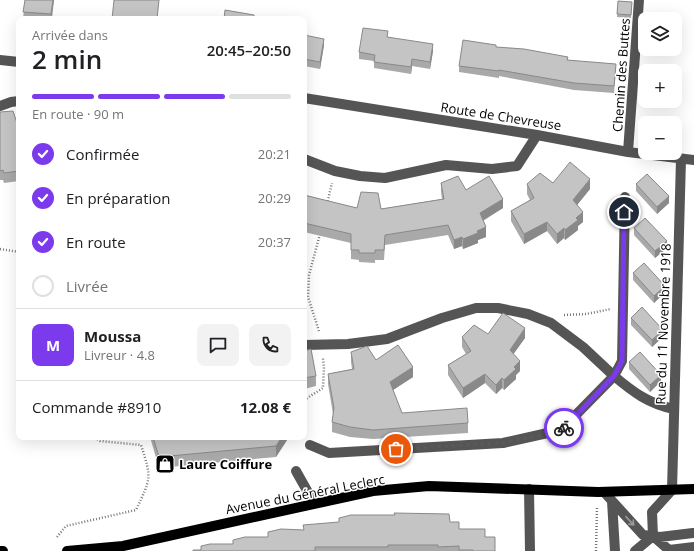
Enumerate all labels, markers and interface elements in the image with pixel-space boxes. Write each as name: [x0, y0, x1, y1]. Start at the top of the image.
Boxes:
map controls: [638, 12, 682, 160]
button: layers: [638, 12, 682, 56]
street label: Chemin des Buttes: [608, 17, 634, 133]
text: Arrivée dans: [32, 26, 108, 44]
text: 20:45–20:50: [207, 40, 291, 60]
text: 2 min: [32, 41, 102, 77]
button: +: [638, 64, 682, 108]
street label: Route de Chevreuse: [439, 98, 563, 134]
text: En route · 90 m: [32, 105, 124, 123]
button: −: [638, 116, 682, 160]
icon: check: [32, 143, 54, 165]
text: Confirmée: [66, 144, 139, 164]
text: 20:21: [258, 145, 291, 163]
icon: check: [32, 187, 54, 209]
text: En préparation: [66, 188, 171, 208]
text: 20:29: [258, 189, 291, 207]
pin: [607, 195, 641, 229]
icon: home: [613, 201, 635, 223]
icon: check: [32, 231, 54, 253]
text: En route: [66, 232, 126, 252]
text: 20:37: [258, 233, 291, 251]
street label: Rue du 11 Novembre 1918: [651, 243, 675, 405]
text: Livrée: [66, 276, 108, 296]
button: chat: [197, 324, 239, 366]
button: phone: [249, 324, 291, 366]
text: Moussa: [84, 326, 141, 346]
text: M: [46, 335, 60, 355]
text: Livreur · 4.8: [84, 346, 155, 364]
text: Commande #8910: [32, 397, 161, 417]
text: 12.08 €: [240, 397, 291, 417]
courier: [544, 408, 584, 448]
icon: bike: [553, 417, 575, 439]
pin: [379, 432, 413, 466]
icon: bag: [385, 438, 407, 460]
shop icon: Laure Coiffure: [154, 453, 176, 475]
place label: Laure Coiffure: [179, 455, 273, 473]
street label: Avenue du Général Leclerc: [224, 470, 386, 518]
one-way arrow: [626, 516, 635, 526]

